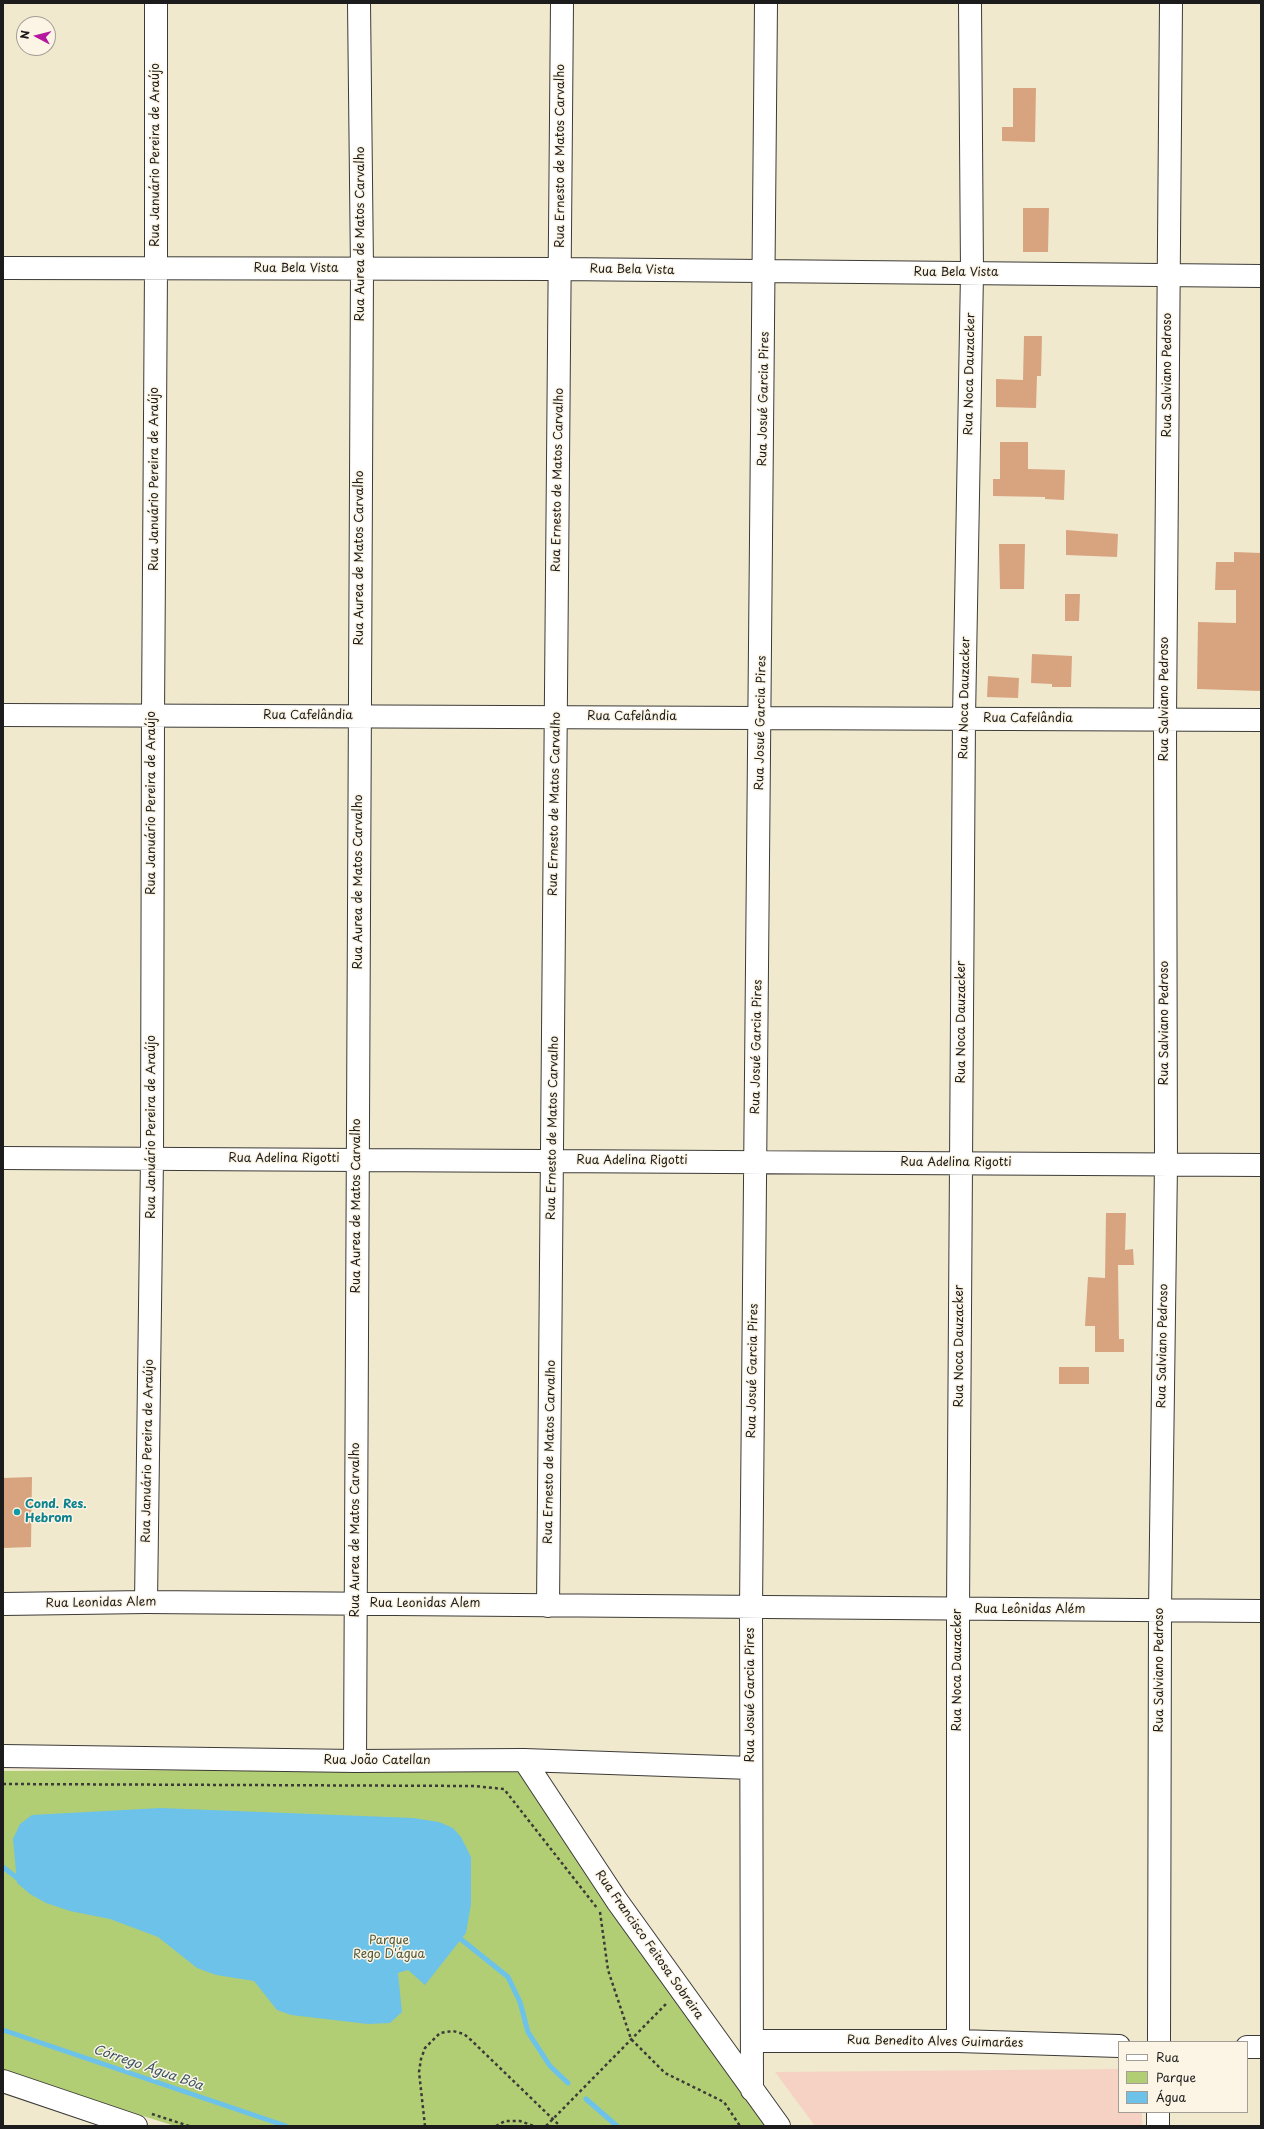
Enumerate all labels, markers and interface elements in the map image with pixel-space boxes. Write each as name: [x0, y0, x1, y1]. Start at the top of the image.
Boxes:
north arrow: [16, 16, 56, 56]
text: N: [16, 29, 34, 40]
street label: Rua Januário Pereira de Araújo: [149, 63, 163, 247]
street label: Rua Ernesto de Matos Carvalho: [554, 64, 568, 248]
street label: Rua Aurea de Matos Carvalho: [354, 146, 368, 322]
street label: Rua Bela Vista: [253, 262, 339, 276]
street label: Rua Bela Vista: [589, 262, 675, 278]
street label: Rua Bela Vista: [913, 266, 999, 280]
street label: Rua Noca Dauzacker: [962, 312, 978, 436]
street label: Rua Salviano Pedroso: [1161, 313, 1175, 437]
street label: Rua Josué Garcia Pires: [756, 331, 772, 467]
street label: Rua Januário Pereira de Araújo: [148, 387, 162, 571]
street label: Rua Ernesto de Matos Carvalho: [549, 388, 567, 572]
street label: Rua Aurea de Matos Carvalho: [353, 470, 367, 646]
street label: Rua Noca Dauzacker: [957, 636, 973, 760]
street label: Rua Salviano Pedroso: [1158, 637, 1172, 761]
street label: Rua Josué Garcia Pires: [753, 655, 769, 791]
street label: Rua Cafelândia: [263, 709, 353, 723]
street label: Rua Cafelândia: [587, 710, 677, 724]
street label: Rua Januário Pereira de Araújo: [145, 711, 159, 895]
street label: Rua Ernesto de Matos Carvalho: [546, 712, 564, 896]
street label: Rua Cafelândia: [983, 712, 1073, 726]
street label: Rua Aurea de Matos Carvalho: [352, 794, 366, 970]
street label: Rua Noca Dauzacker: [955, 961, 969, 1083]
street label: Rua Salviano Pedroso: [1158, 961, 1172, 1085]
street label: Rua Josué Garcia Pires: [749, 979, 765, 1115]
street label: Rua Januário Pereira de Araújo: [145, 1035, 159, 1219]
street label: Rua Ernesto de Matos Carvalho: [544, 1036, 562, 1220]
street label: Rua Aurea de Matos Carvalho: [350, 1118, 364, 1294]
street label: Rua Adelina Rigotti: [228, 1152, 340, 1166]
street label: Rua Adelina Rigotti: [576, 1154, 688, 1168]
street label: Rua Adelina Rigotti: [900, 1156, 1012, 1170]
street label: Rua Salviano Pedroso: [1155, 1284, 1171, 1408]
street label: Rua Noca Dauzacker: [953, 1285, 967, 1407]
street label: Rua Josué Garcia Pires: [745, 1303, 761, 1439]
street label: Rua Januário Pereira de Araújo: [139, 1359, 157, 1543]
street label: Rua Ernesto de Matos Carvalho: [541, 1360, 559, 1544]
street label: Rua Aurea de Matos Carvalho: [349, 1442, 363, 1618]
place label: Cond. Res. Hebrom: [25, 1498, 87, 1526]
marker: Cond. Res. Hebrom: [12, 1507, 22, 1517]
street label: Rua Leonidas Alem: [45, 1595, 157, 1611]
street label: Rua Leonidas Alem: [370, 1597, 480, 1611]
street label: Rua Leônidas Além: [975, 1603, 1085, 1617]
street label: Rua Salviano Pedroso: [1153, 1608, 1167, 1732]
street label: Rua Noca Dauzacker: [951, 1609, 965, 1731]
street label: Rua Josué Garcia Pires: [744, 1627, 758, 1763]
street label: Rua João Catellan: [324, 1754, 430, 1768]
street label: Rua Francisco Feitosa Sobreira: [592, 1868, 706, 2022]
park label: Parque Rego D'água: [353, 1934, 425, 1962]
street label: Rua Benedito Alves Guimarães: [847, 2033, 1023, 2051]
legend: [1118, 2041, 1248, 2113]
water label: Córrego Água Bôa: [91, 2042, 205, 2094]
text: Rua: [1156, 2048, 1179, 2066]
text: Parque: [1156, 2068, 1196, 2086]
text: Água: [1156, 2088, 1186, 2106]

